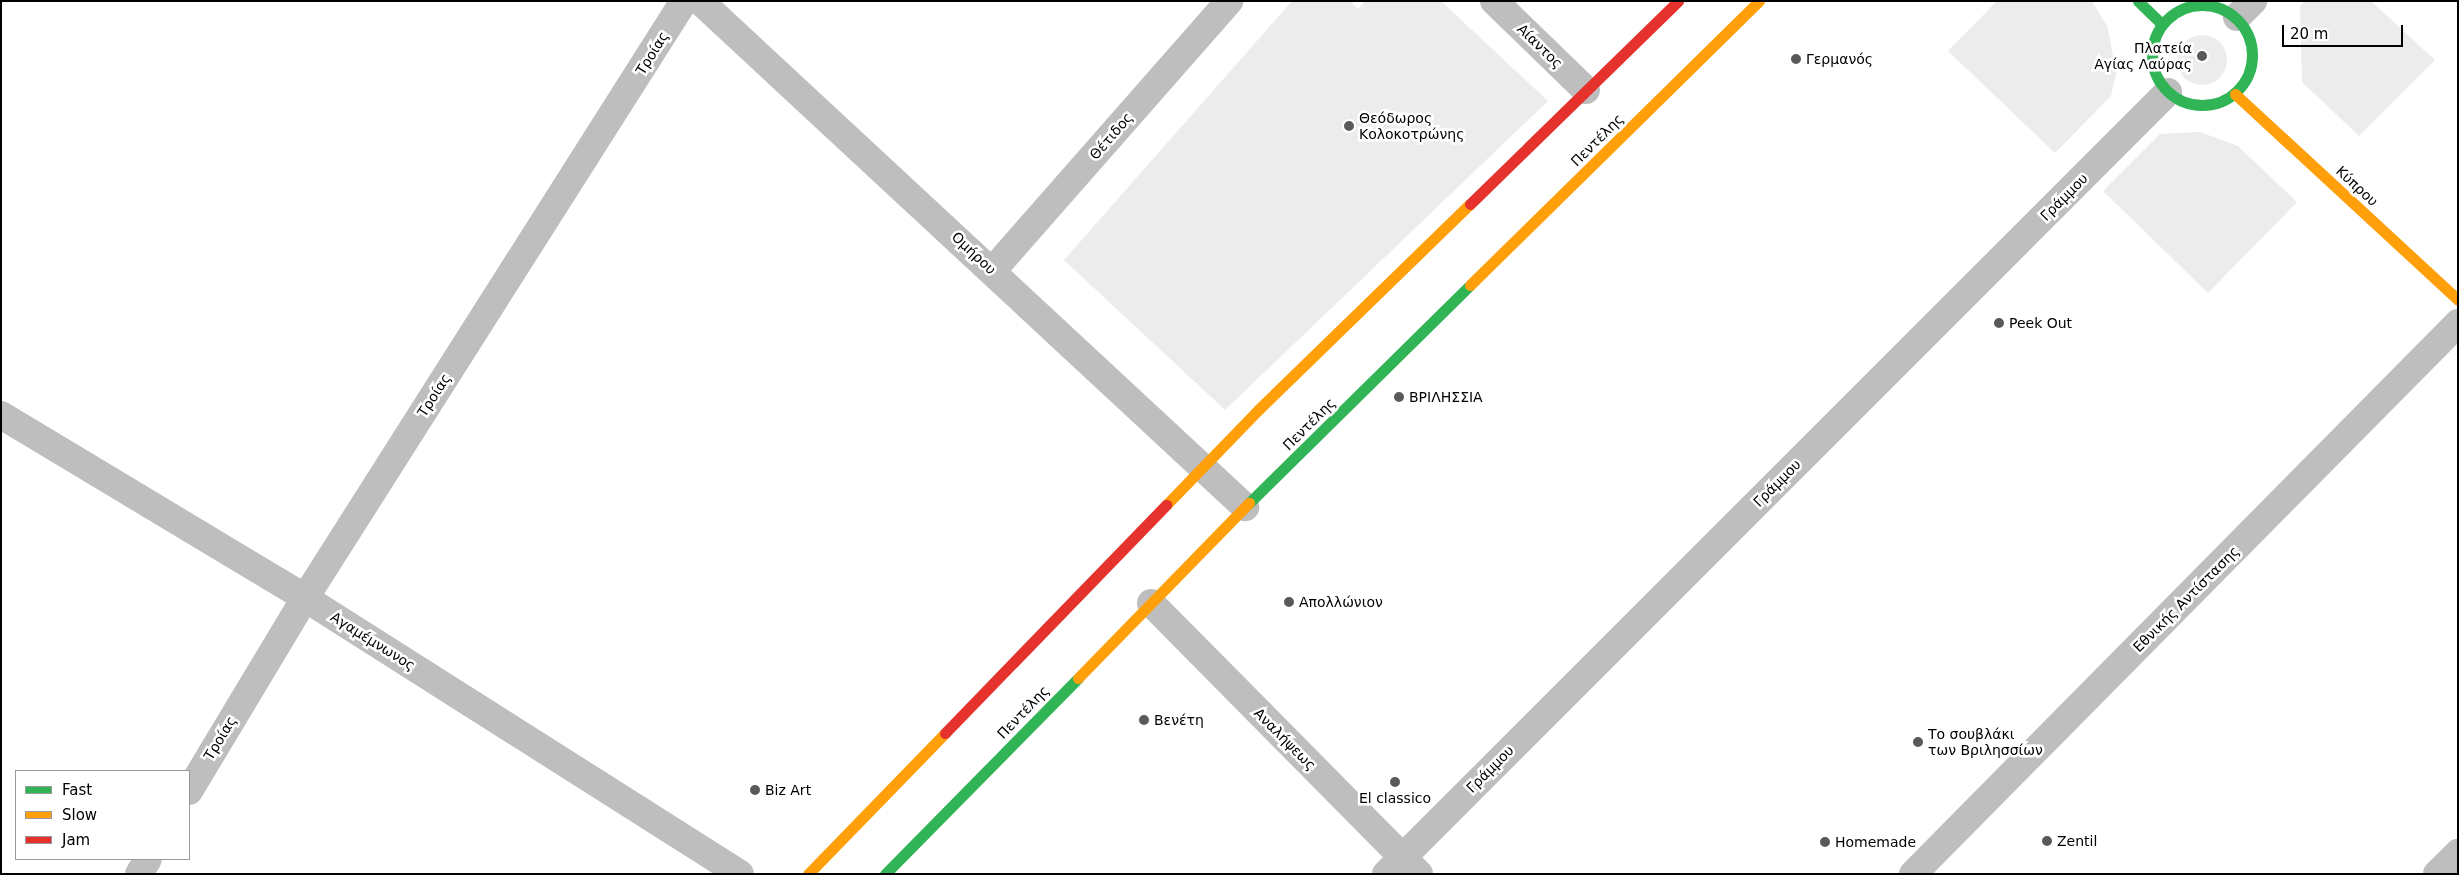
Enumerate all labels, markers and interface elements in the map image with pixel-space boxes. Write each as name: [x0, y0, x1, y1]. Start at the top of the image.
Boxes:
scale bar: [2284, 15, 2405, 47]
street label: Αίαντος: [1514, 20, 1566, 72]
text: 20 m: [2290, 25, 2328, 43]
street label: Τροίας: [632, 28, 672, 78]
place label: Πλατεία Αγίας Λαύρας: [2094, 40, 2192, 72]
marker: Πλατεία Αγίας Λαύρας: [2196, 50, 2208, 62]
place label: Γερμανός: [1806, 51, 1873, 67]
marker: Γερμανός: [1790, 53, 1802, 65]
street label: Θέτιδος: [1086, 109, 1136, 163]
place label: Θεόδωρος Κολοκοτρώνης: [1359, 110, 1464, 142]
street label: Πεντέλης: [1567, 110, 1627, 170]
marker: Θεόδωρος Κολοκοτρώνης: [1343, 120, 1355, 132]
street label: Κύπρου: [2333, 162, 2381, 210]
street label: Γράμμου: [2037, 170, 2091, 224]
street label: Ομήρου: [948, 228, 1000, 278]
place label: Peek Out: [2009, 315, 2072, 331]
marker: Peek Out: [1993, 317, 2005, 329]
street label: Τροίας: [414, 370, 454, 420]
place label: ΒΡΙΛΗΣΣΙΑ: [1409, 389, 1483, 405]
marker: ΒΡΙΛΗΣΣΙΑ: [1393, 391, 1405, 403]
street label: Πεντέλης: [1279, 394, 1339, 454]
street label: Γράμμου: [1750, 456, 1804, 510]
street label: Εθνικής Αντίστασης: [2130, 543, 2242, 655]
place label: Απολλώνιον: [1299, 594, 1383, 610]
marker: Απολλώνιον: [1283, 596, 1295, 608]
street label: Αγαμέμνωνος: [328, 608, 418, 674]
street label: Πεντέλης: [994, 682, 1052, 742]
street label: Αναλήψεως: [1251, 705, 1319, 773]
place label: Βενέτη: [1154, 712, 1204, 728]
street label: Τροίας: [200, 713, 240, 763]
marker: Βενέτη: [1138, 714, 1150, 726]
place label: Το σουβλάκι των Βριλησσίων: [1928, 726, 2043, 759]
marker: Το σουβλάκι των Βριλησσίων: [1912, 736, 1924, 748]
street label: Γράμμου: [1463, 742, 1517, 796]
legend: [15, 770, 190, 860]
marker: El classico: [1389, 776, 1401, 788]
text: Fast: [62, 781, 92, 799]
place label: Biz Art: [765, 782, 811, 798]
marker: Biz Art: [749, 784, 761, 796]
place label: El classico: [1359, 790, 1431, 806]
text: Slow: [62, 806, 97, 824]
text: Jam: [62, 831, 90, 849]
place label: Zentil: [2057, 833, 2097, 849]
place label: Homemade: [1835, 834, 1916, 850]
marker: Zentil: [2041, 835, 2053, 847]
marker: Homemade: [1819, 836, 1831, 848]

